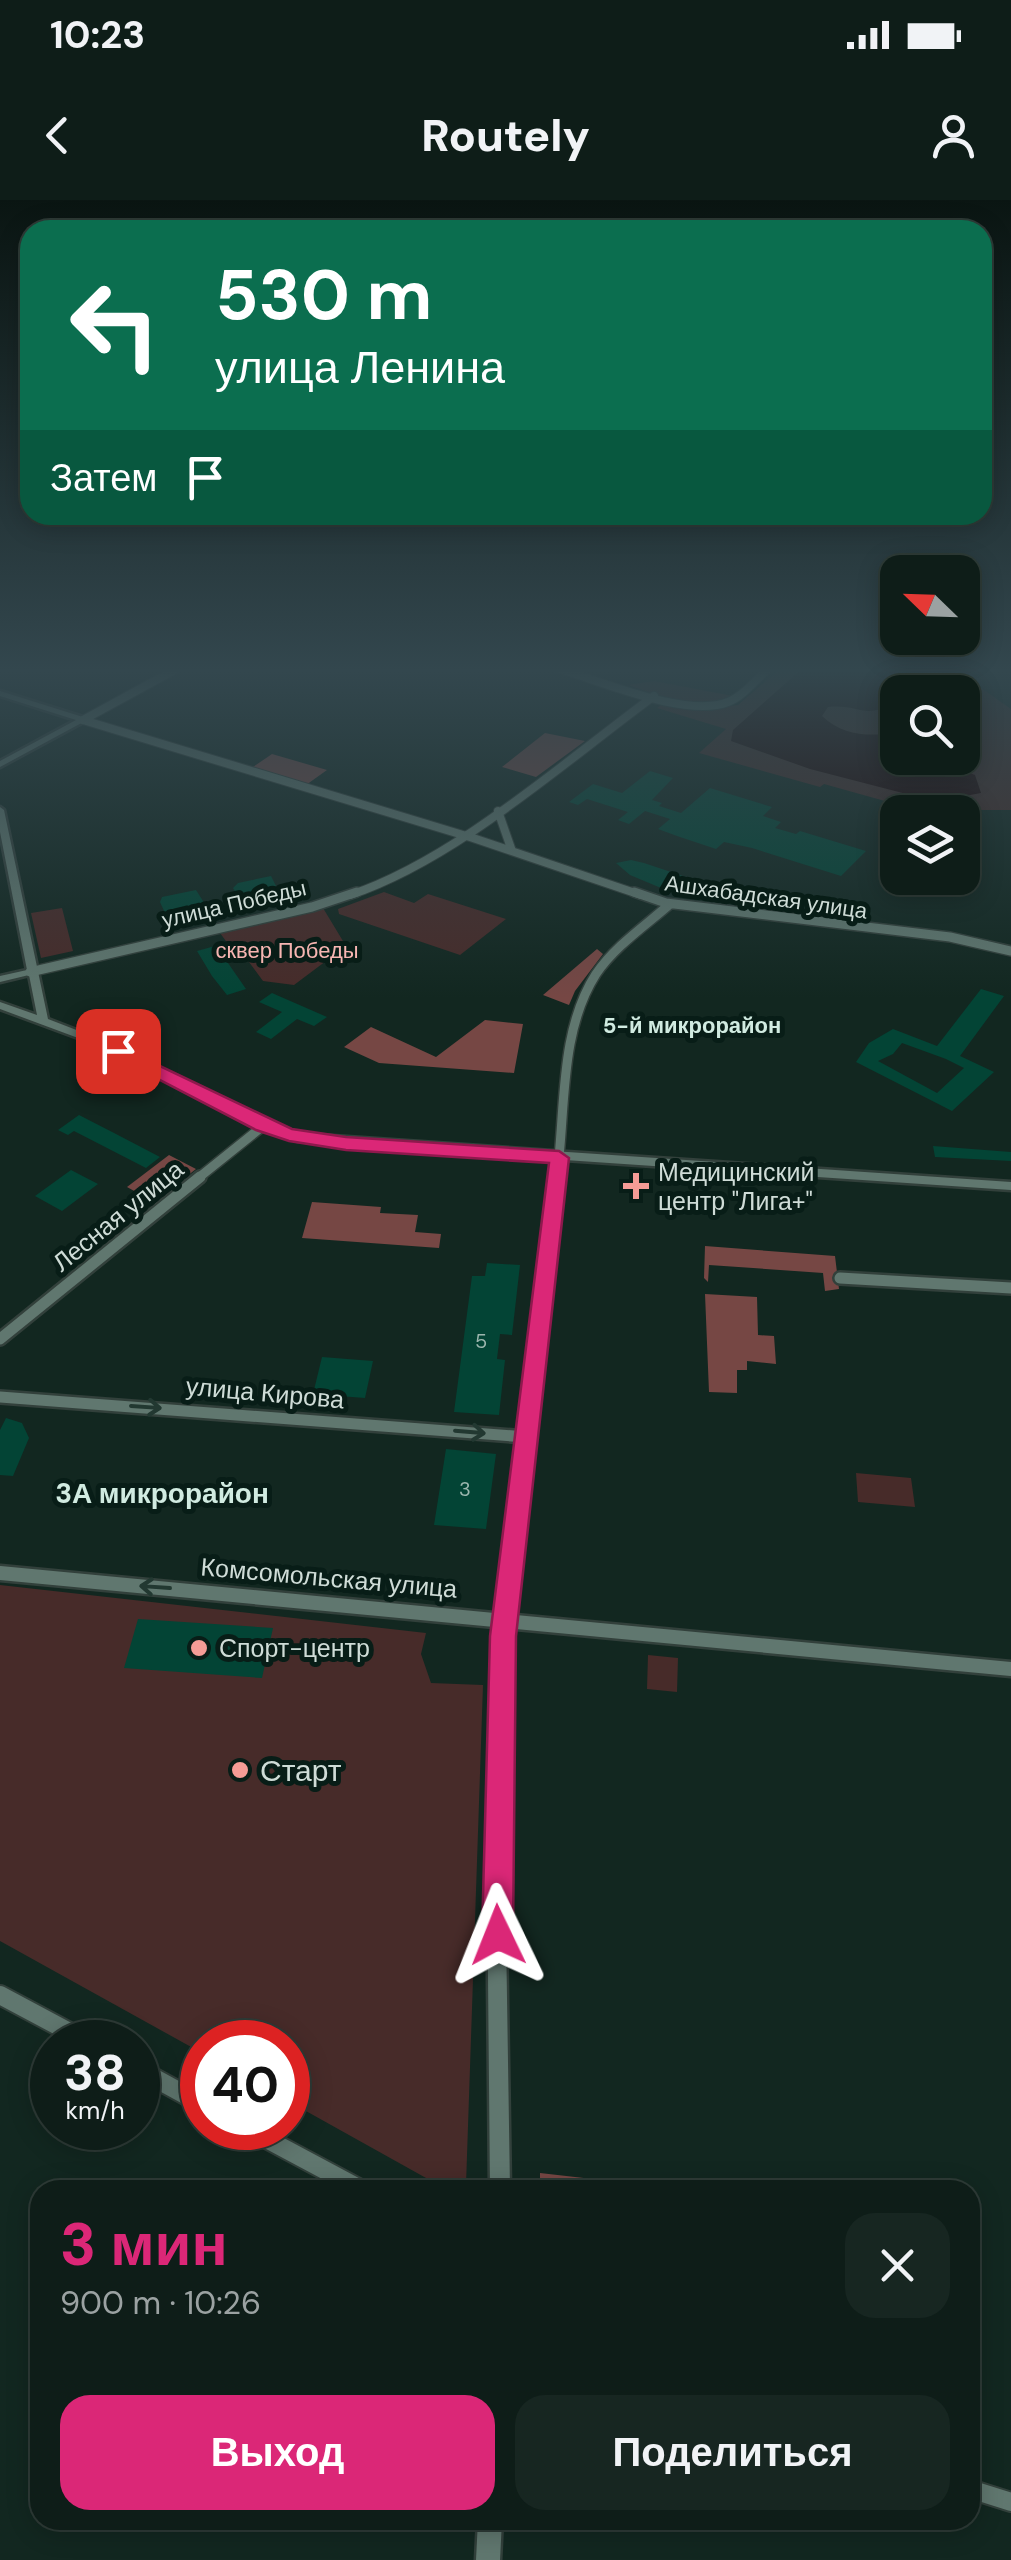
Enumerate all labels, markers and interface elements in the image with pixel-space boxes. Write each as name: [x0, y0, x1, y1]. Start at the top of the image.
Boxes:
text: 10:23: [50, 10, 145, 60]
text: Routely: [421, 106, 590, 165]
icon: back: [30, 108, 85, 163]
icon: person: [926, 108, 981, 163]
text: 530 m: [215, 250, 432, 341]
icon: left: [50, 260, 180, 390]
text: улица Ленина: [215, 338, 505, 397]
icon: arrive: [178, 450, 233, 505]
text: Затем: [50, 453, 158, 503]
north arrow: [880, 555, 980, 655]
map controls: [880, 555, 980, 895]
button: search: [880, 675, 980, 775]
button: layers: [880, 795, 980, 895]
street label: Ашхабадская улица: [663, 868, 870, 926]
street label: улица Победы: [159, 873, 309, 935]
park label: сквер Победы: [215, 936, 359, 965]
pin: [76, 1009, 161, 1094]
district label: 5-й микрорайон: [603, 1011, 781, 1040]
icon: arrive: [91, 1024, 146, 1079]
street label: Лесная улица: [46, 1153, 190, 1279]
place label: Медицинский центр "Лига+": [658, 1156, 814, 1218]
marker: Медицинский центр "Лига+": [623, 1173, 649, 1199]
house number: 5: [475, 1328, 487, 1354]
street label: улица Кирова: [185, 1370, 346, 1416]
one-way arrow: [130, 1398, 162, 1417]
one-way arrow: [454, 1423, 486, 1442]
district label: 3А микрорайон: [55, 1475, 269, 1512]
house number: 3: [459, 1476, 471, 1502]
street label: Комсомольская улица: [199, 1550, 459, 1606]
one-way arrow: [140, 1577, 172, 1596]
place label: Спорт-центр: [219, 1632, 370, 1665]
marker: Спорт-центр: [188, 1637, 210, 1659]
place label: Старт: [260, 1751, 342, 1790]
marker: Старт: [229, 1759, 251, 1781]
position arrow: [446, 1883, 550, 1987]
speed limit sign: 40: [180, 2020, 310, 2150]
text: 38: [64, 2040, 126, 2106]
text: km/h: [65, 2094, 125, 2127]
text: 3 мин: [60, 2205, 228, 2284]
button: close: [845, 2213, 950, 2318]
text: 900 m · 10:26: [60, 2282, 261, 2324]
button: Выход: [60, 2395, 495, 2510]
button: Поделиться: [515, 2395, 950, 2510]

